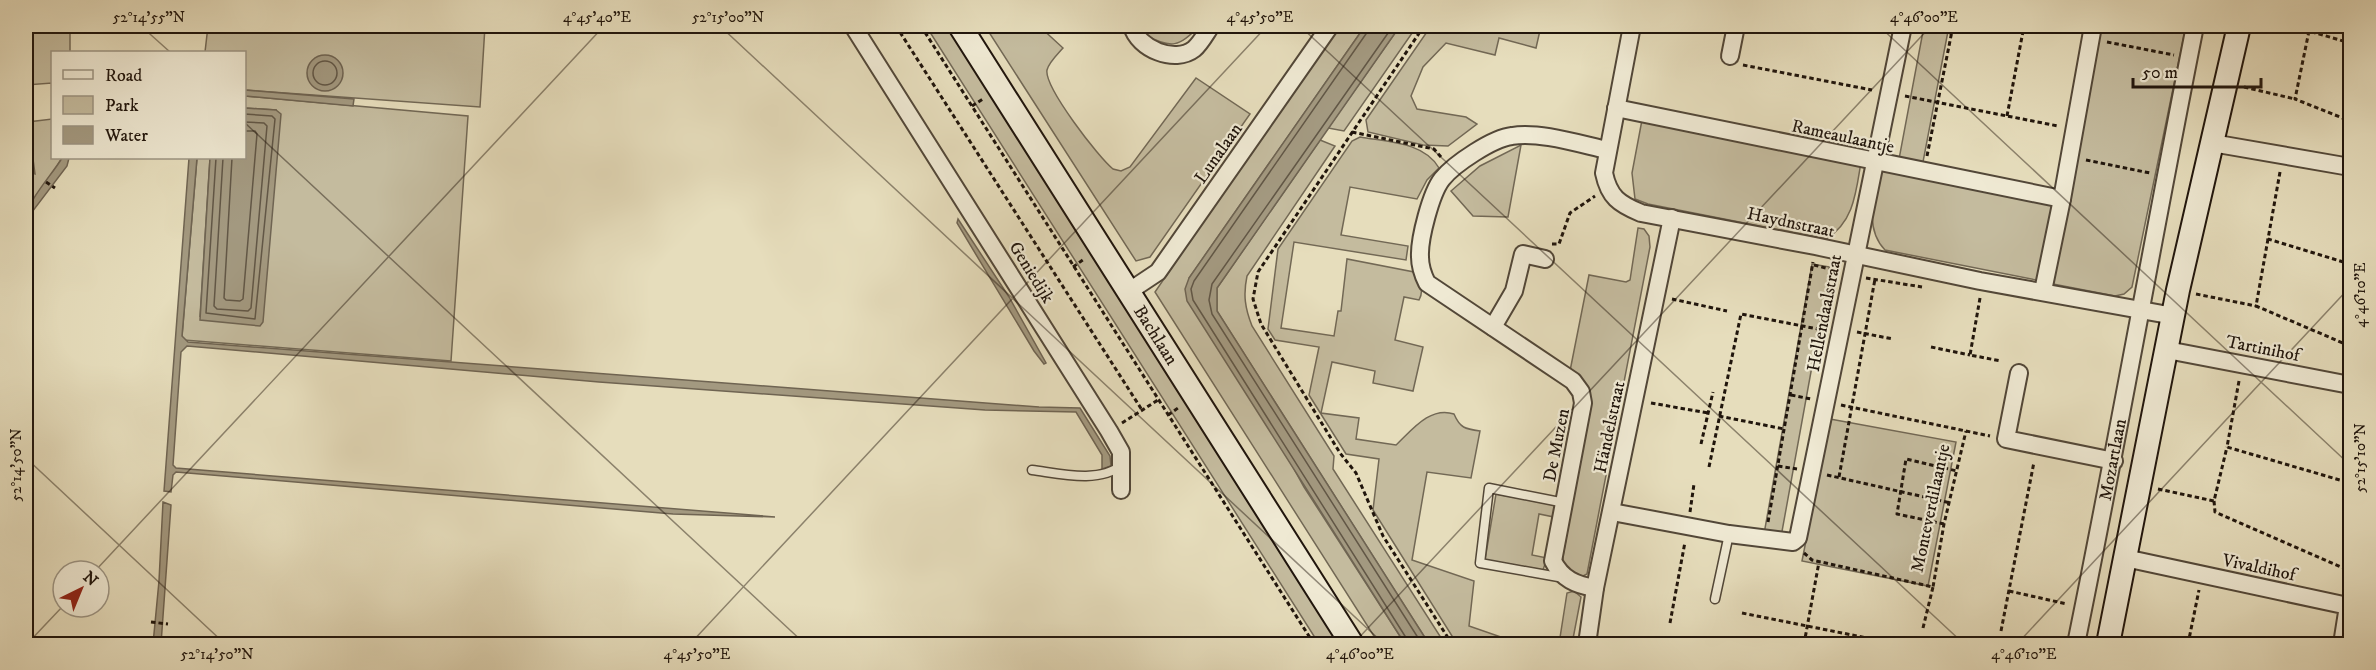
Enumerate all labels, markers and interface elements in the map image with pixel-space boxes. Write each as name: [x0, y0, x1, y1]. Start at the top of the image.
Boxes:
text: 52°14'55"N: [113, 8, 185, 27]
text: 4°45'40"E: [563, 8, 631, 27]
text: 52°15'00"N: [692, 8, 764, 27]
text: 4°45'50"E: [1227, 8, 1294, 27]
text: 4°46'00"E: [1890, 8, 1958, 27]
legend: [51, 51, 246, 159]
scale bar: [2133, 51, 2260, 89]
text: 50 m: [2142, 62, 2178, 84]
text: Road: [105, 65, 142, 87]
text: Park: [105, 95, 139, 117]
street label: Rameaulaantje: [1789, 115, 1896, 159]
street label: Lunalaan: [1190, 119, 1248, 188]
text: Water: [104, 125, 148, 147]
street label: Haydnstraat: [1745, 203, 1837, 243]
street label: Geniedijk: [1004, 238, 1059, 307]
street label: Hellendaalstraat: [1803, 252, 1847, 374]
text: 4°46'10"E: [2351, 262, 2370, 328]
street label: Bachlaan: [1128, 302, 1183, 370]
street label: Tartinihof: [2224, 331, 2305, 368]
street label: Händelstraat: [1589, 379, 1631, 475]
street label: De Muzen: [1539, 406, 1575, 484]
street label: Mozartlaan: [2095, 416, 2132, 503]
text: 52°15'10"N: [2351, 423, 2370, 493]
text: 52°14'50"N: [7, 429, 26, 501]
street label: Monteverdilaantje: [1907, 442, 1955, 574]
street label: Vivaldihof: [2219, 549, 2301, 587]
north arrow: [51, 559, 111, 619]
text: N: [79, 567, 102, 591]
text: 52°14'50"N: [181, 645, 253, 664]
text: 4°45'50"E: [664, 645, 731, 664]
text: 4°46'00"E: [1326, 645, 1394, 664]
text: 4°46'10"E: [1991, 645, 2057, 664]

